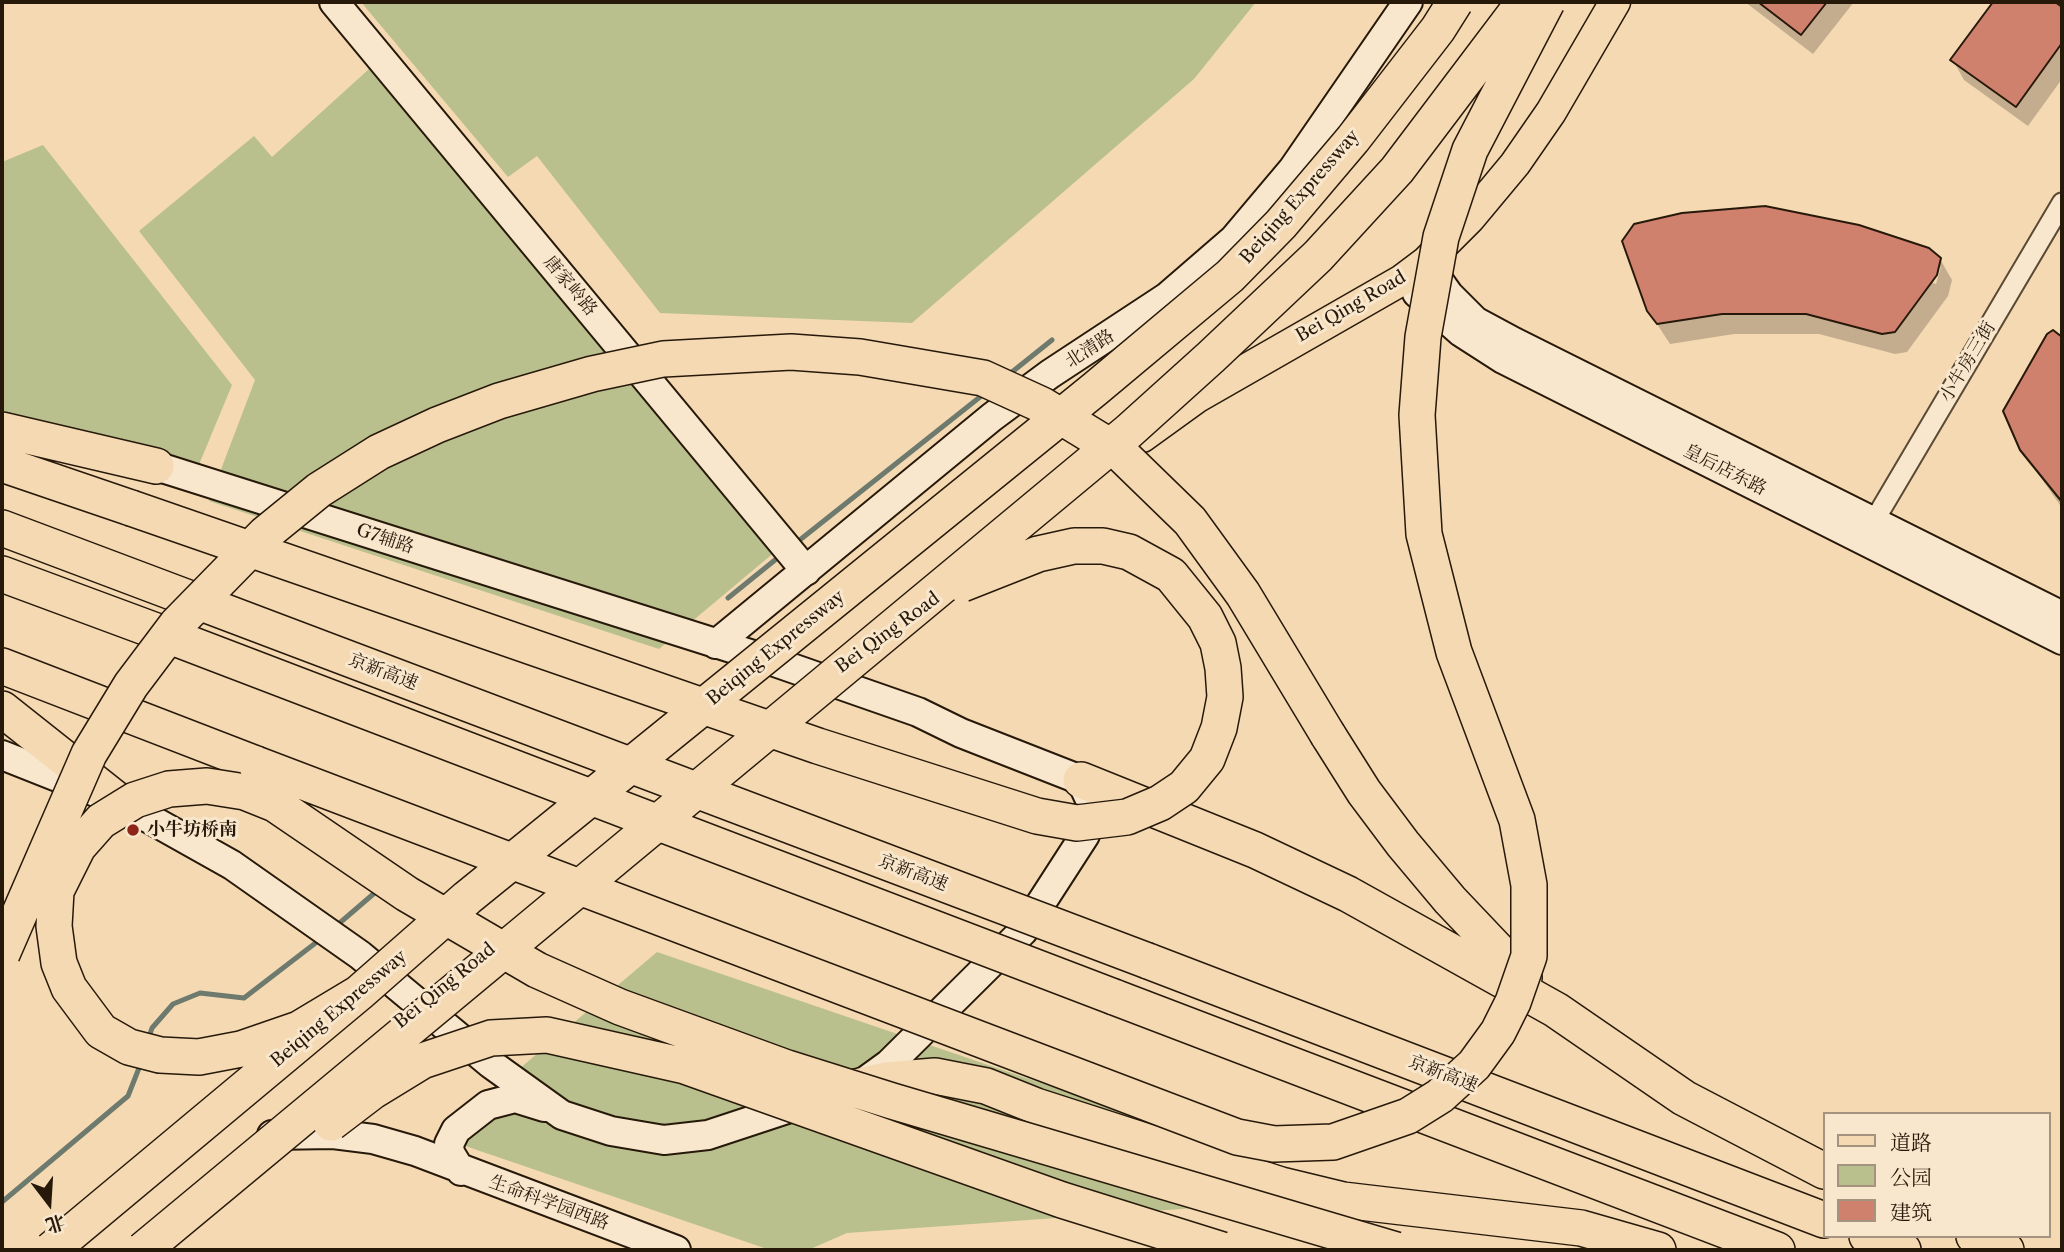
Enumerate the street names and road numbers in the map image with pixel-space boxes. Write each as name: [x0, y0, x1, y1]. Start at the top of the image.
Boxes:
street label: Beiqing Expressway: [1236, 126, 1364, 268]
street label: 唐家岭路: [539, 251, 601, 321]
street label: Bei Qing Road: [1292, 267, 1410, 347]
street label: 小牛房三街: [1936, 318, 2000, 406]
street label: 北清路: [1061, 325, 1119, 373]
street label: 皇后店东路: [1680, 440, 1770, 500]
street label: G7辅路: [353, 520, 417, 558]
street label: Beiqing Expressway: [703, 586, 849, 710]
street label: Bei Qing Road: [832, 588, 944, 678]
street label: 京新高速: [346, 649, 420, 695]
street label: 京新高速: [876, 850, 950, 896]
street label: Bei Qing Road: [390, 939, 500, 1033]
street label: Beiqing Expressway: [267, 946, 411, 1072]
street label: 京新高速: [1406, 1051, 1480, 1097]
street label: 生命科学园西路: [486, 1171, 612, 1235]

